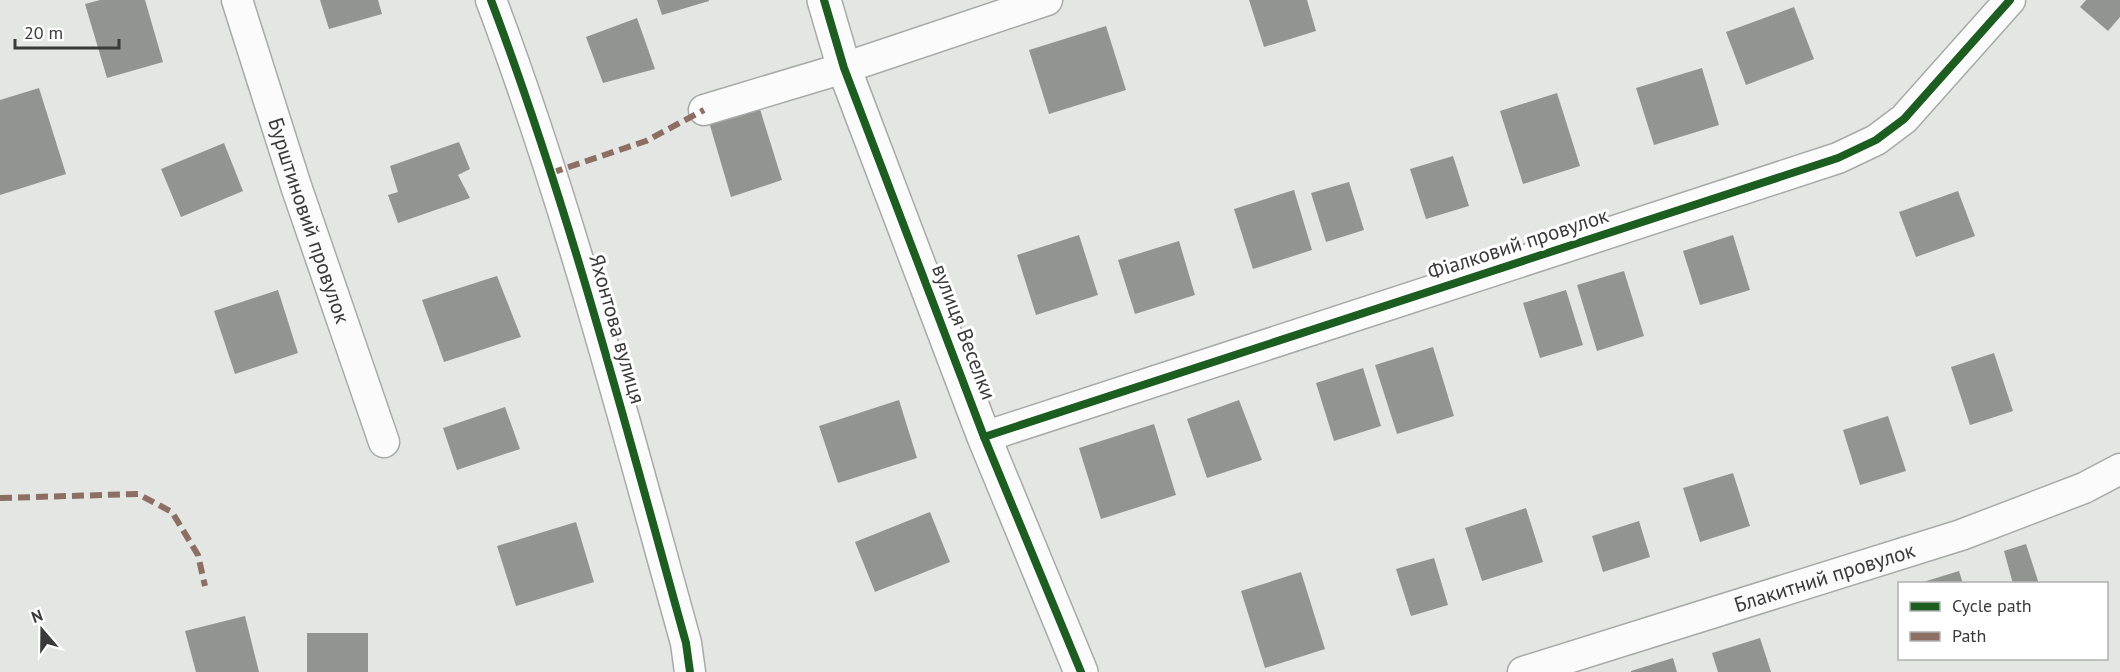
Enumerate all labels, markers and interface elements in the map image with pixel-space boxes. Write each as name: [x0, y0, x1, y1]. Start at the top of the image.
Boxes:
scale bar: [15, 12, 118, 50]
text: 20 m: [24, 21, 63, 44]
street label: Бурштиновий провулок: [262, 114, 356, 327]
street label: Фіалковий провулок: [1424, 202, 1612, 286]
street label: Яхонтова вулиця: [583, 251, 652, 407]
street label: вулиця Веселки: [926, 260, 1003, 403]
street label: Блакитний провулок: [1731, 536, 1918, 618]
legend: [1898, 582, 2108, 660]
text: Cycle path: [1952, 594, 2032, 617]
north arrow: [12, 600, 72, 660]
text: N: [29, 605, 45, 627]
text: Path: [1952, 624, 1986, 647]

